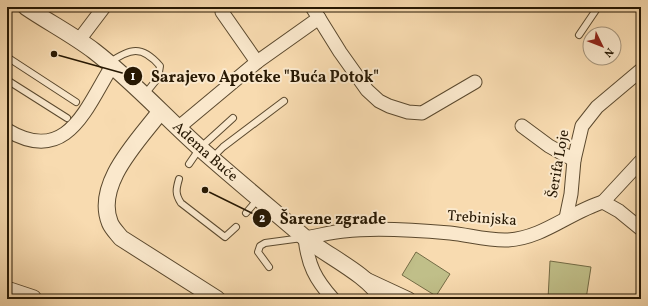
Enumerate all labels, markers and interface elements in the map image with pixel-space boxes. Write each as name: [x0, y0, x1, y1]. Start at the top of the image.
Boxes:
north arrow: [582, 26, 622, 66]
text: N: [600, 44, 616, 60]
callout: Sarajevo Apoteke "Buća Potok": [123, 62, 387, 90]
text: Sarajevo Apoteke "Buća Potok": [151, 67, 379, 89]
text: 1: [131, 69, 136, 85]
street label: Adema Buće: [168, 117, 242, 187]
street label: Šerifa Loje: [543, 128, 575, 200]
callout: Šarene zgrade: [252, 204, 394, 232]
street label: Trebinjska: [447, 206, 517, 232]
text: Šarene zgrade: [280, 208, 386, 231]
text: 2: [259, 211, 265, 227]

